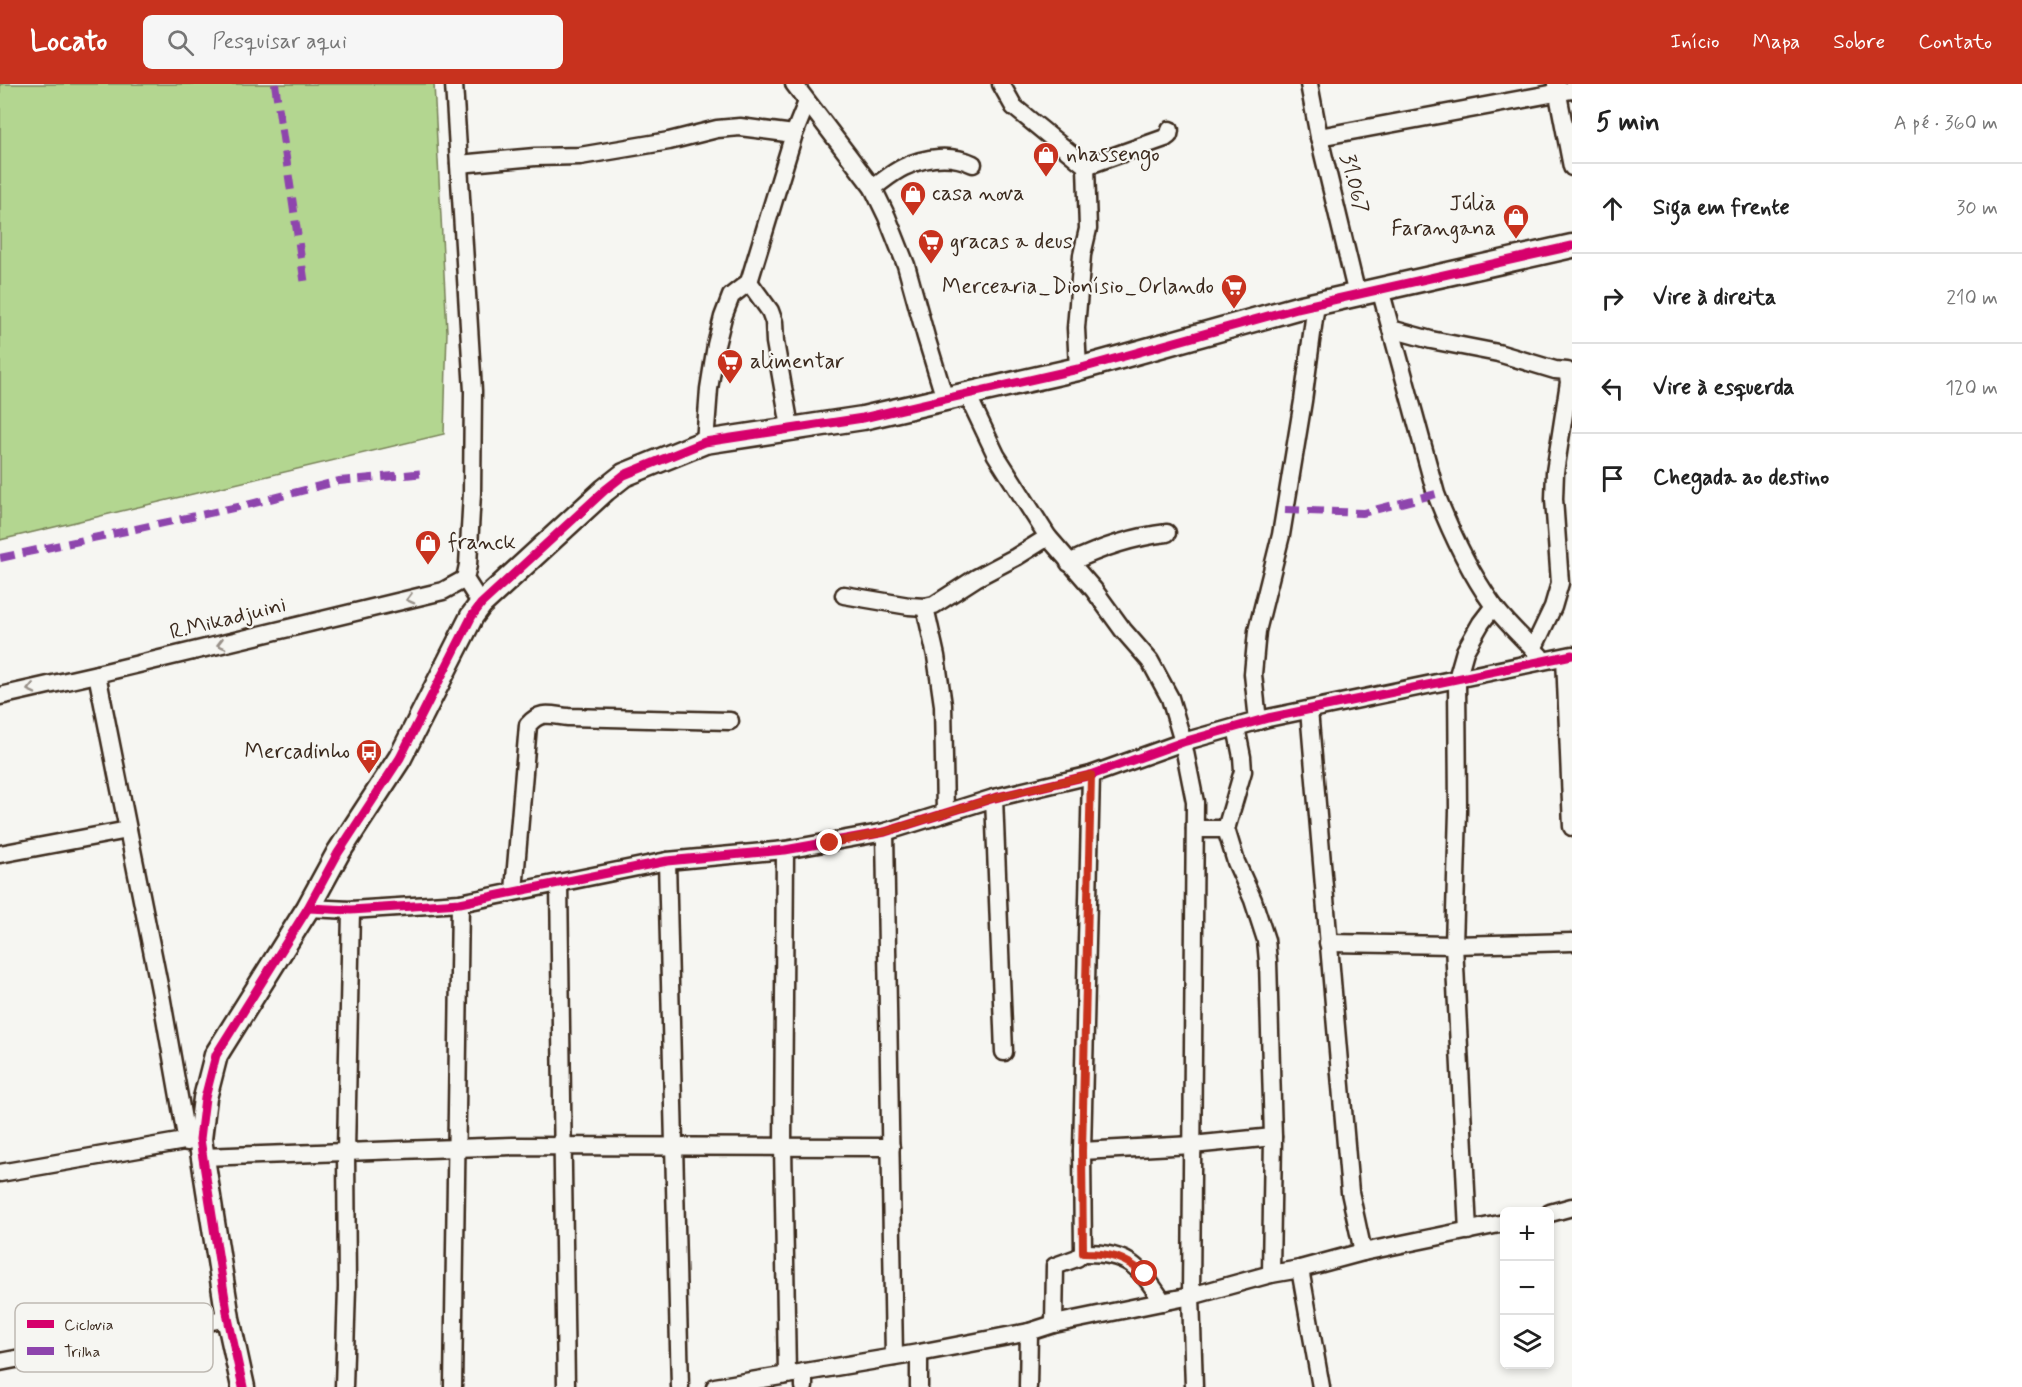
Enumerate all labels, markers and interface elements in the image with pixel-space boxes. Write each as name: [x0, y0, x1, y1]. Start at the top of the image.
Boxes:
search box: [143, 15, 563, 69]
text: Locato: [30, 24, 107, 61]
icon: search: [164, 26, 197, 59]
text: Pesquisar aqui: [212, 28, 347, 56]
text: Início: [1670, 28, 1720, 56]
text: Mapa: [1753, 28, 1800, 56]
text: Sobre: [1833, 28, 1885, 56]
text: Contato: [1918, 28, 1992, 56]
text: 5 min: [1596, 106, 1660, 140]
text: A pé · 360 m: [1894, 110, 1998, 137]
shop icon: nhassengo: [1031, 140, 1061, 178]
place label: nhassengo: [1066, 141, 1160, 172]
street label: 31.067: [1333, 151, 1375, 217]
shop icon: casa nova: [898, 179, 928, 217]
place label: casa nova: [932, 180, 1025, 208]
place label: Júlia Farangana: [1391, 190, 1496, 244]
icon: ahead: [1596, 192, 1629, 225]
text: Siga em frente: [1653, 194, 1790, 222]
text: 30 m: [1956, 195, 1998, 222]
shop icon: Júlia Farangana: [1501, 202, 1531, 240]
supermarket icon: gracas a deus: [916, 227, 946, 265]
place label: gracas a deus: [950, 228, 1073, 257]
supermarket icon: Mercearia_Dionísio_Orlando: [1219, 272, 1249, 310]
place label: Mercearia_Dionísio_Orlando: [942, 273, 1214, 301]
icon: right: [1596, 282, 1629, 315]
text: Vire à direita: [1653, 284, 1776, 312]
text: 210 m: [1946, 285, 1998, 312]
supermarket icon: alimentar: [715, 347, 745, 385]
place label: alimentar: [750, 348, 845, 376]
icon: left: [1596, 372, 1629, 405]
text: Vire à esquerda: [1653, 374, 1794, 402]
text: 120 m: [1945, 375, 1998, 402]
icon: arrive: [1596, 462, 1629, 495]
text: Chegada ao destino: [1653, 464, 1829, 492]
shop icon: franck: [413, 528, 443, 566]
place label: franck: [448, 529, 516, 557]
street label: R.Mikadjuini: [167, 591, 289, 647]
one-way arrow: [405, 591, 415, 604]
one-way arrow: [216, 637, 226, 650]
one-way arrow: [26, 682, 36, 695]
bus stop icon: Mercadinho: [354, 737, 384, 775]
place label: Mercadinho: [245, 738, 350, 766]
route end: [816, 829, 842, 855]
map controls: [1500, 1207, 1554, 1369]
button: +: [1500, 1207, 1554, 1261]
route start: [1131, 1260, 1157, 1286]
button: −: [1500, 1261, 1554, 1315]
legend: [15, 1303, 213, 1372]
text: Ciclovia: [64, 1315, 114, 1336]
button: layers: [1500, 1315, 1554, 1369]
text: Trilha: [64, 1342, 101, 1363]

